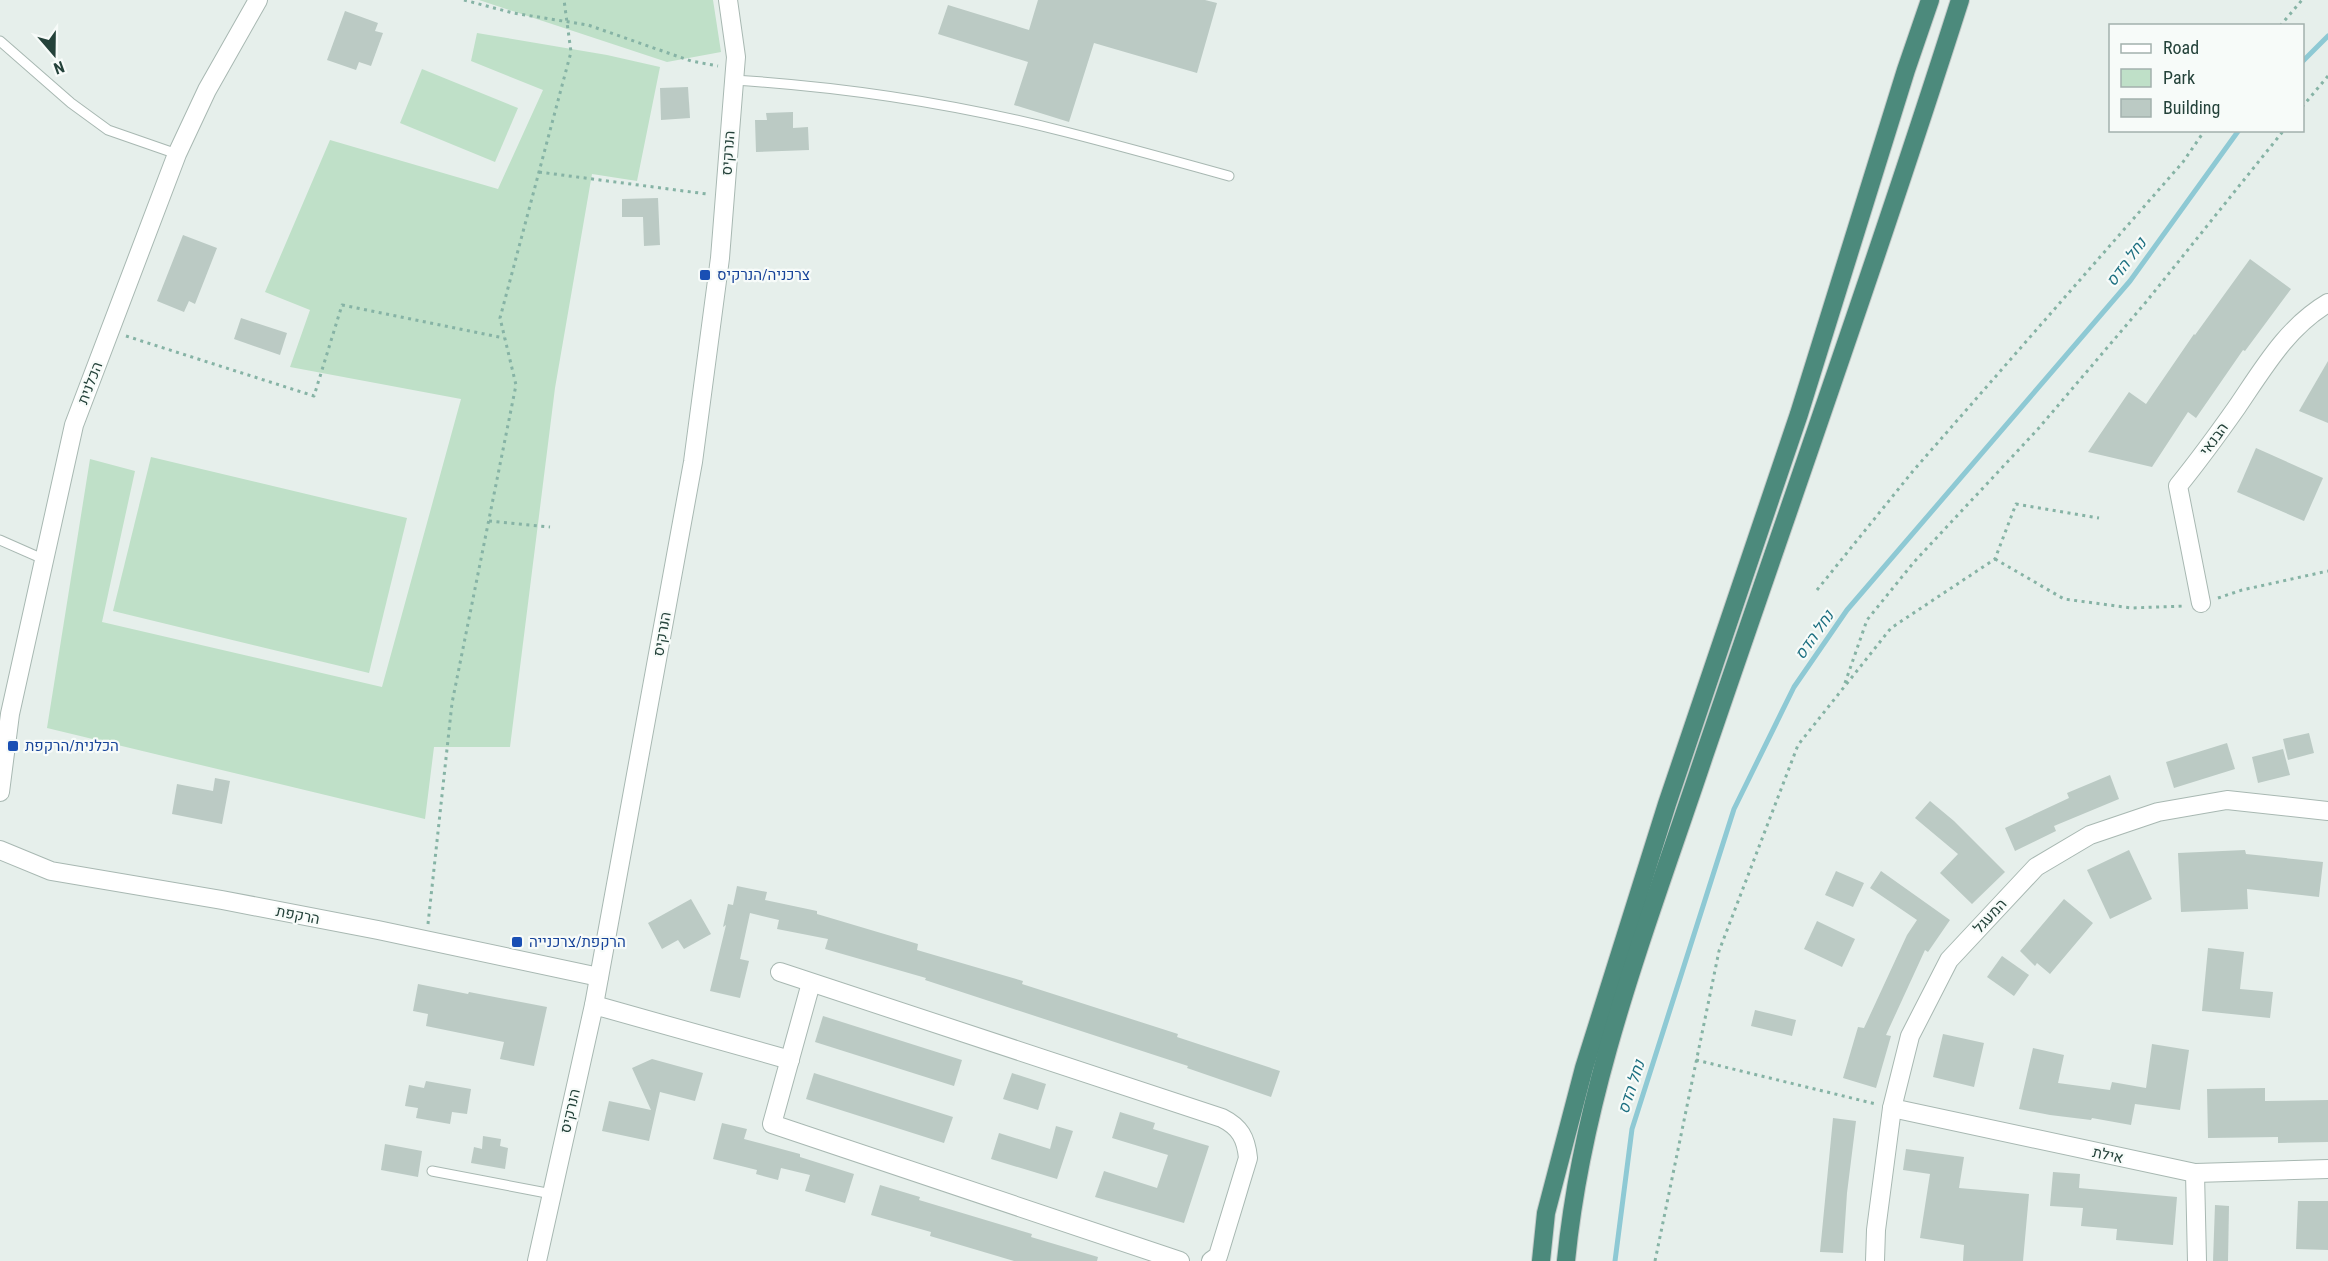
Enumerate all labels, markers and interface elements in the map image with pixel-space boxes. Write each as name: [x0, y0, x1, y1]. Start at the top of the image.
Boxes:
north arrow: [24, 24, 84, 84]
legend: [2109, 24, 2304, 132]
text: Road: [2163, 37, 2199, 58]
text: N: [51, 57, 67, 78]
text: Park: [2163, 67, 2195, 88]
text: Building: [2163, 97, 2220, 118]
street label: הנרקיס: [717, 130, 739, 176]
water label: נחל הדס: [2102, 233, 2151, 290]
place label: צרכניה/הנרקיס: [717, 266, 810, 284]
marker: צרכניה/הנרקיס: [698, 268, 712, 282]
street label: הכלנית: [74, 359, 106, 407]
street label: הבנאי: [2196, 419, 2232, 459]
water label: נחל הדס: [1790, 606, 1838, 663]
street label: הנרקיס: [649, 610, 675, 658]
place label: הכלנית/הרקפת: [25, 737, 119, 755]
marker: הכלנית/הרקפת: [6, 739, 20, 753]
street label: המעגל: [1970, 895, 2010, 937]
street label: הרקפת: [275, 902, 321, 928]
place label: הרקפת/צרכנייה: [529, 933, 626, 951]
marker: הרקפת/צרכנייה: [510, 935, 524, 949]
water label: נחל הדס: [1613, 1057, 1649, 1116]
street label: הנרקיס: [556, 1087, 584, 1135]
street label: אילת: [2091, 1143, 2125, 1167]

